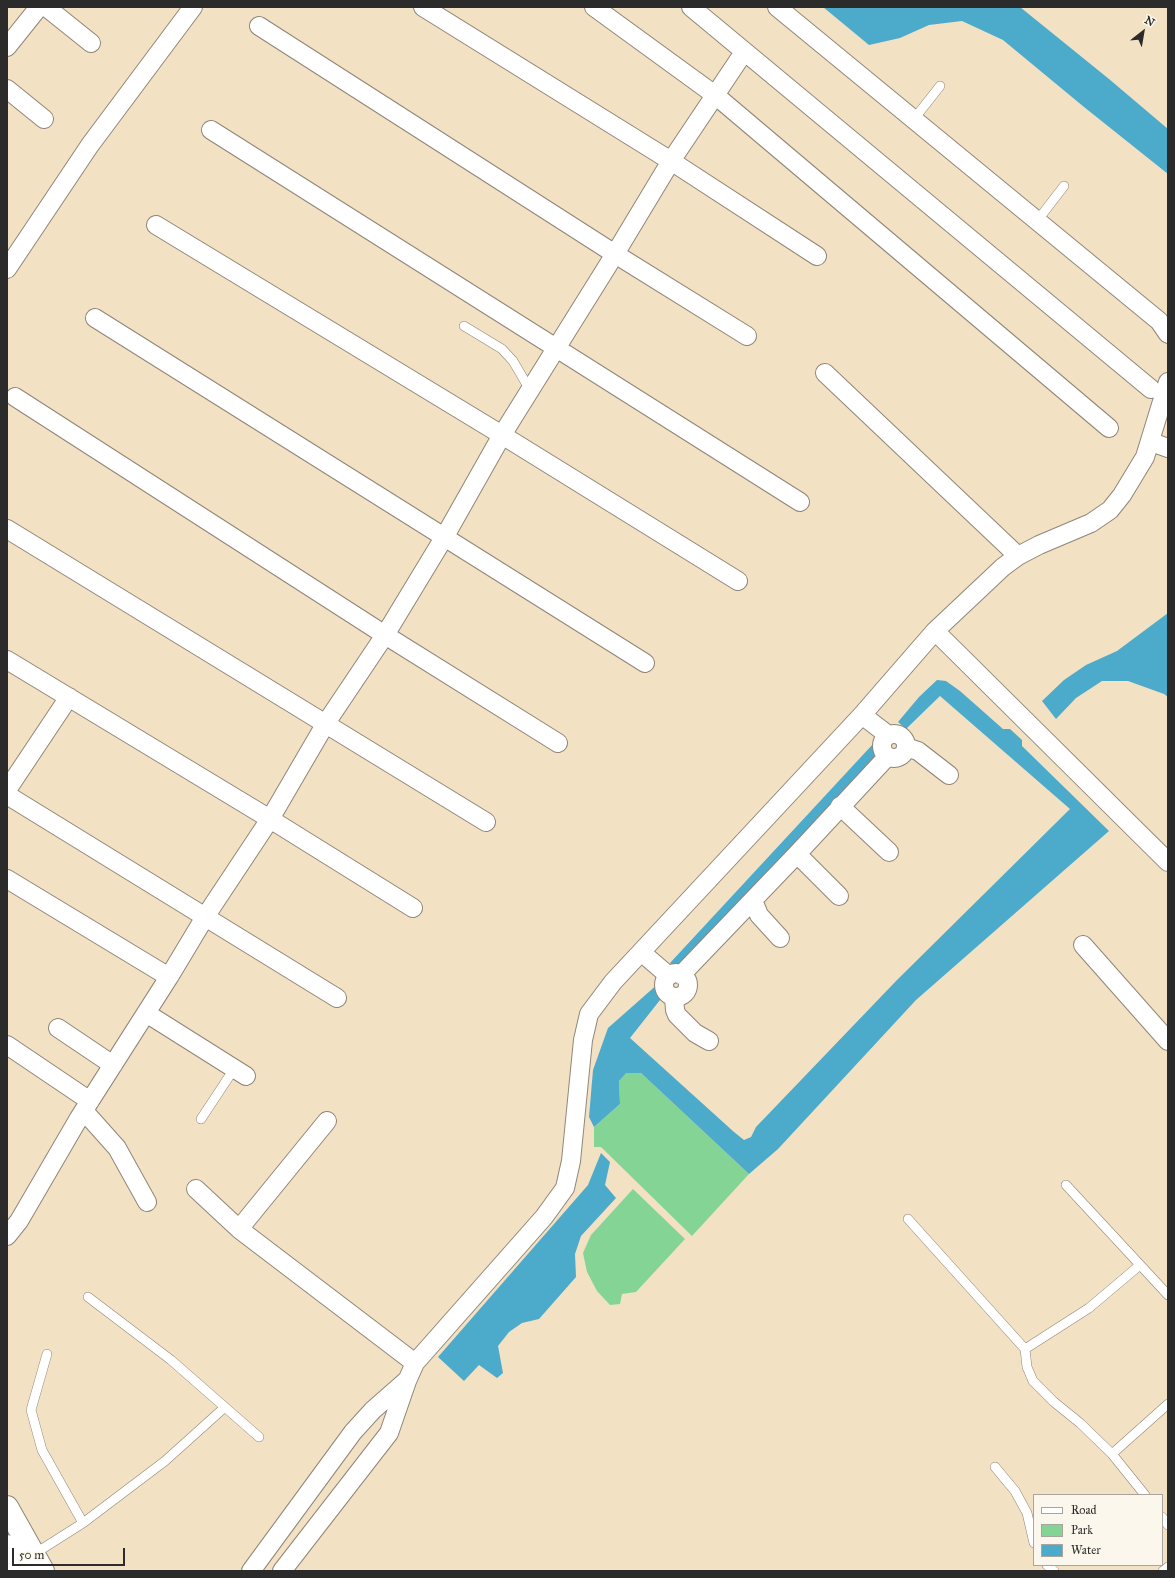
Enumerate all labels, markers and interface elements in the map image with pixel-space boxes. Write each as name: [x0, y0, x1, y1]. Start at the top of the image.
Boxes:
north arrow: [1123, 12, 1163, 52]
text: N: [1142, 13, 1157, 29]
legend: [1033, 1494, 1163, 1566]
text: Road: [1071, 1503, 1097, 1517]
text: Park: [1071, 1523, 1093, 1537]
scale bar: [14, 1540, 127, 1566]
text: Water: [1071, 1543, 1101, 1557]
text: 50 m: [19, 1548, 44, 1562]

